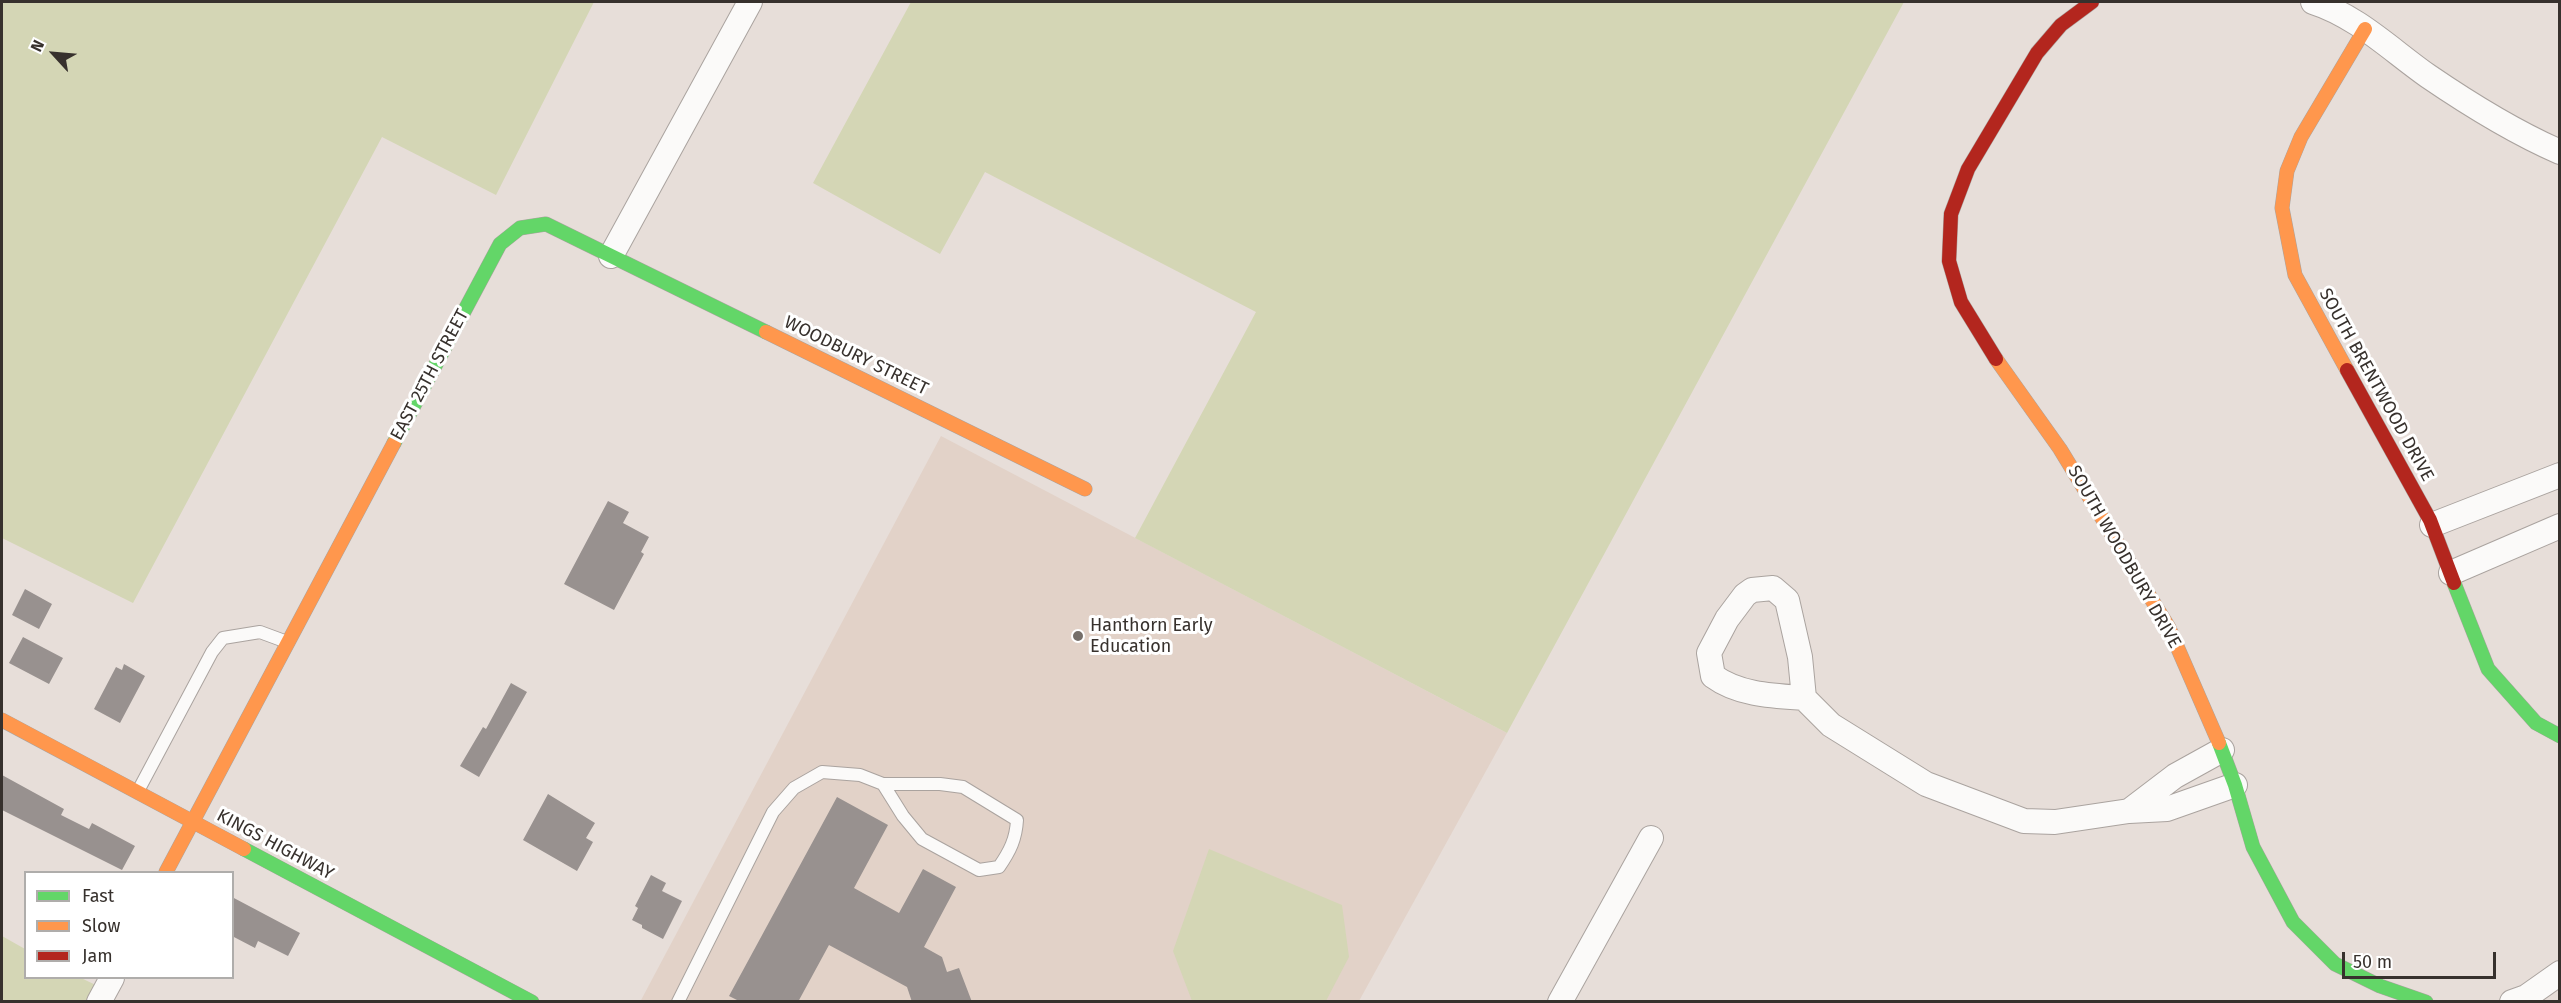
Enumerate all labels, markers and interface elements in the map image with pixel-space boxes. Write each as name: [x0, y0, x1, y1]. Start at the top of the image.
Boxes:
north arrow: [24, 24, 84, 84]
text: N: [27, 37, 48, 55]
street label: SOUTH BRENTWOOD DRIVE: [2314, 285, 2438, 485]
street label: EAST 25TH STREET: [386, 306, 474, 444]
street label: WOODBURY STREET: [780, 312, 932, 400]
street label: SOUTH WOODBURY DRIVE: [2063, 462, 2185, 652]
place label: Hanthorn Early Education: [1090, 615, 1213, 658]
marker: Hanthorn Early Education: [1071, 629, 1085, 643]
street label: KINGS HIGHWAY: [213, 805, 337, 885]
legend: [24, 871, 234, 979]
text: Fast: [82, 885, 114, 907]
text: Slow: [82, 915, 120, 937]
scale bar: [2345, 940, 2500, 978]
text: Jam: [82, 945, 113, 967]
text: 50 m: [2353, 951, 2392, 973]

